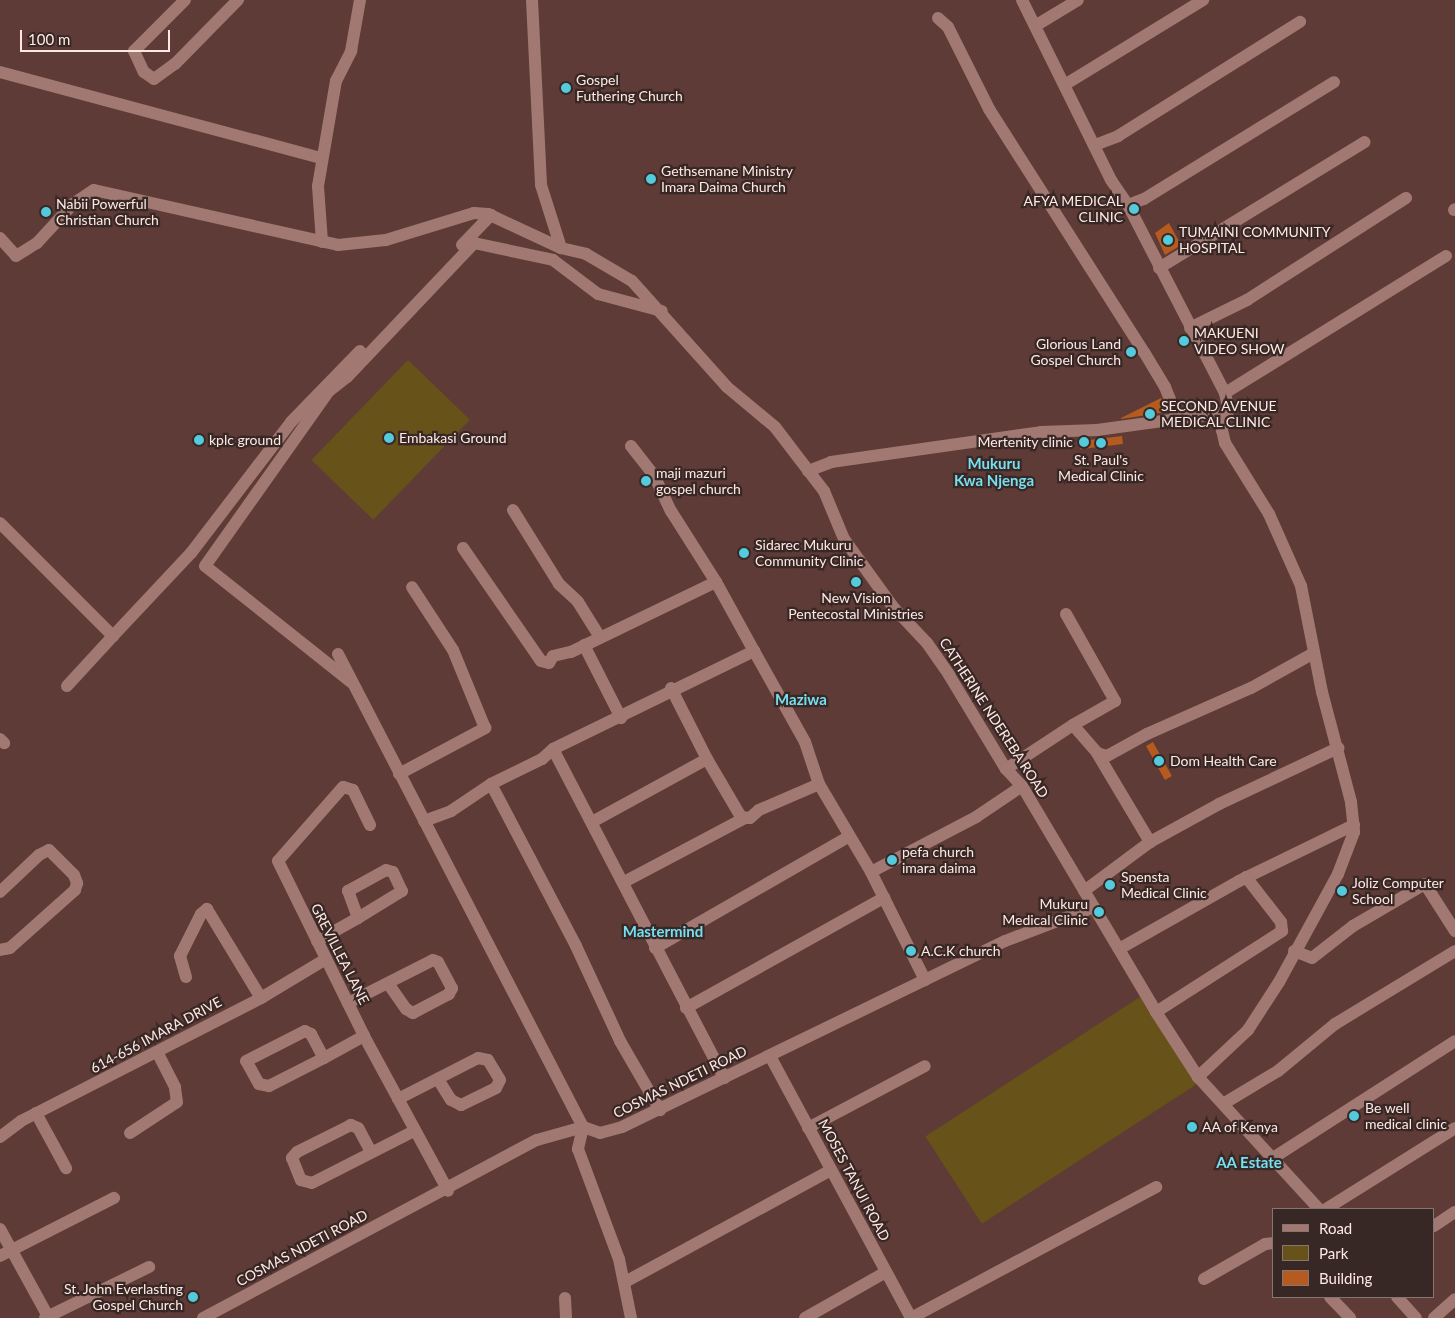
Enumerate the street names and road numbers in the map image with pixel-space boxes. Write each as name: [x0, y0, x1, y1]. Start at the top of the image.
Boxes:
street label: CATHERINE NDEREBA ROAD: [936, 635, 1052, 801]
street label: GREVILLEA LANE: [307, 901, 373, 1007]
street label: 614-656 IMARA DRIVE: [87, 993, 225, 1077]
street label: COSMAS NDETI ROAD: [610, 1042, 750, 1122]
street label: MOSES TANUI ROAD: [815, 1116, 893, 1244]
street label: COSMAS NDETI ROAD: [233, 1206, 371, 1290]

